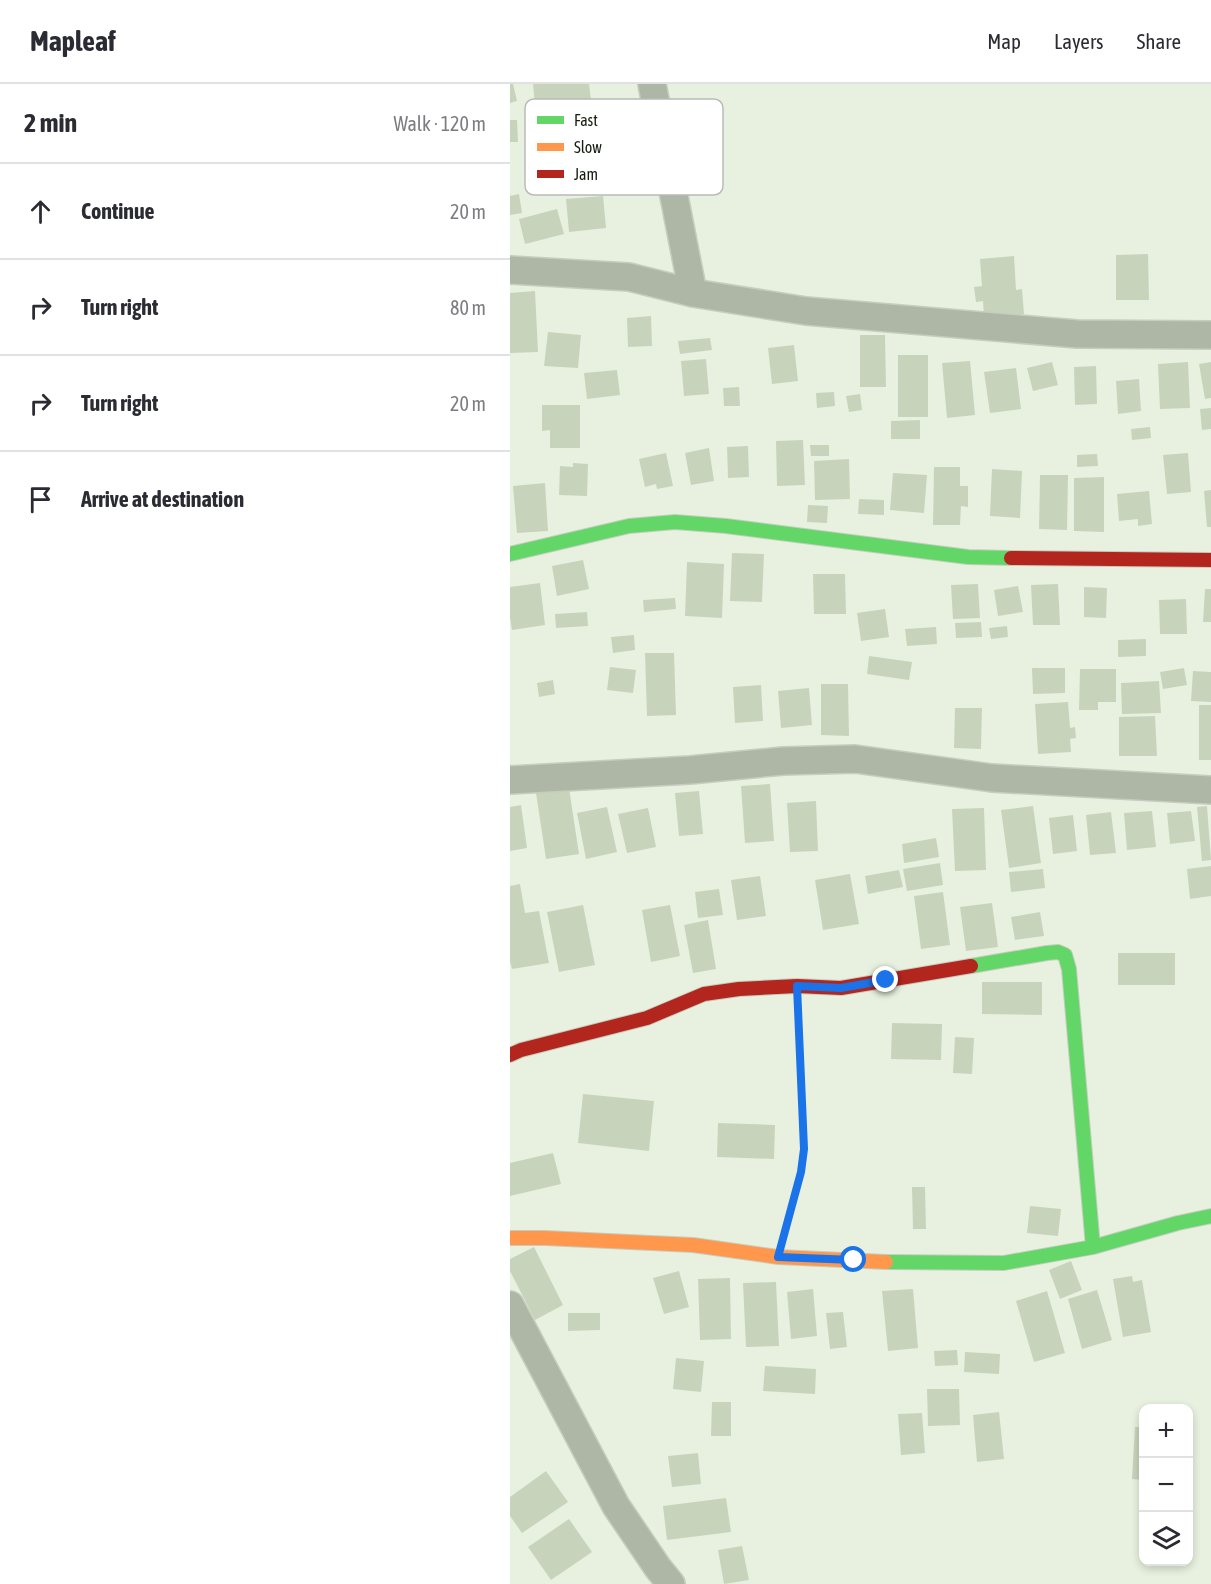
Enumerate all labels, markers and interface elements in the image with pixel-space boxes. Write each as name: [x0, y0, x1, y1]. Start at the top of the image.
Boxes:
text: Mapleaf: [30, 25, 116, 57]
text: Map: [987, 29, 1021, 53]
text: Layers: [1054, 29, 1104, 53]
text: Share: [1137, 29, 1181, 53]
legend: [525, 99, 723, 195]
text: 2 min: [24, 108, 77, 138]
text: Fast: [574, 111, 598, 129]
text: Walk · 120 m: [394, 112, 486, 135]
text: Slow: [574, 138, 602, 156]
text: Jam: [574, 165, 598, 183]
icon: ahead: [24, 195, 57, 228]
text: Continue: [81, 198, 155, 224]
text: 20 m: [450, 200, 486, 223]
icon: right: [24, 291, 57, 324]
text: Turn right: [81, 294, 158, 320]
text: 80 m: [450, 296, 486, 319]
icon: right: [24, 387, 57, 420]
text: Turn right: [81, 390, 158, 416]
text: 20 m: [450, 392, 486, 415]
icon: arrive: [24, 483, 57, 516]
text: Arrive at destination: [81, 486, 244, 512]
route end: [872, 966, 898, 992]
route start: [840, 1246, 866, 1272]
map controls: [1139, 1404, 1193, 1566]
button: +: [1139, 1404, 1193, 1458]
button: −: [1139, 1458, 1193, 1512]
button: layers: [1139, 1512, 1193, 1566]

